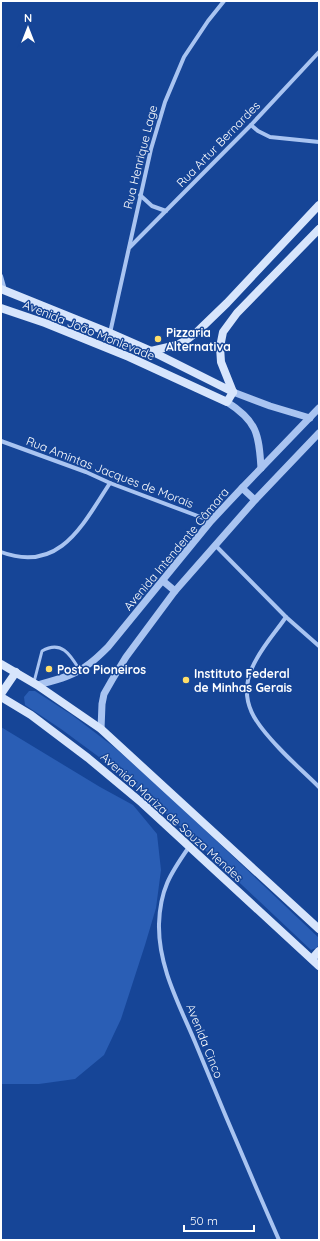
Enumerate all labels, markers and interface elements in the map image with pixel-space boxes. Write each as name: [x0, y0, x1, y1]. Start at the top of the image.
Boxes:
north arrow: [8, 8, 48, 48]
text: N: [24, 11, 32, 25]
street label: Rua Artur Bernardes: [173, 98, 263, 190]
street label: Rua Henrique Lage: [120, 103, 160, 211]
street label: Avenida João Monlevade: [21, 297, 157, 363]
place label: Pizzaria Alternativa: [166, 325, 231, 354]
marker: Pizzaria Alternativa: [153, 334, 163, 344]
street label: Rua Amintas Jacques de Morais: [24, 433, 196, 511]
street label: Avenida Intendente Câmara: [120, 485, 232, 613]
place label: Posto Pioneiros: [57, 662, 146, 677]
marker: Posto Pioneiros: [44, 664, 54, 674]
place label: Instituto Federal de Minhas Gerais: [194, 666, 292, 695]
marker: Instituto Federal de Minhas Gerais: [181, 675, 191, 685]
street label: Avenida Mariza de Souza Mendes: [98, 749, 247, 885]
street label: Avenida Cinco: [183, 1002, 227, 1080]
scale bar: [184, 1207, 254, 1233]
text: 50 m: [190, 1213, 218, 1228]

